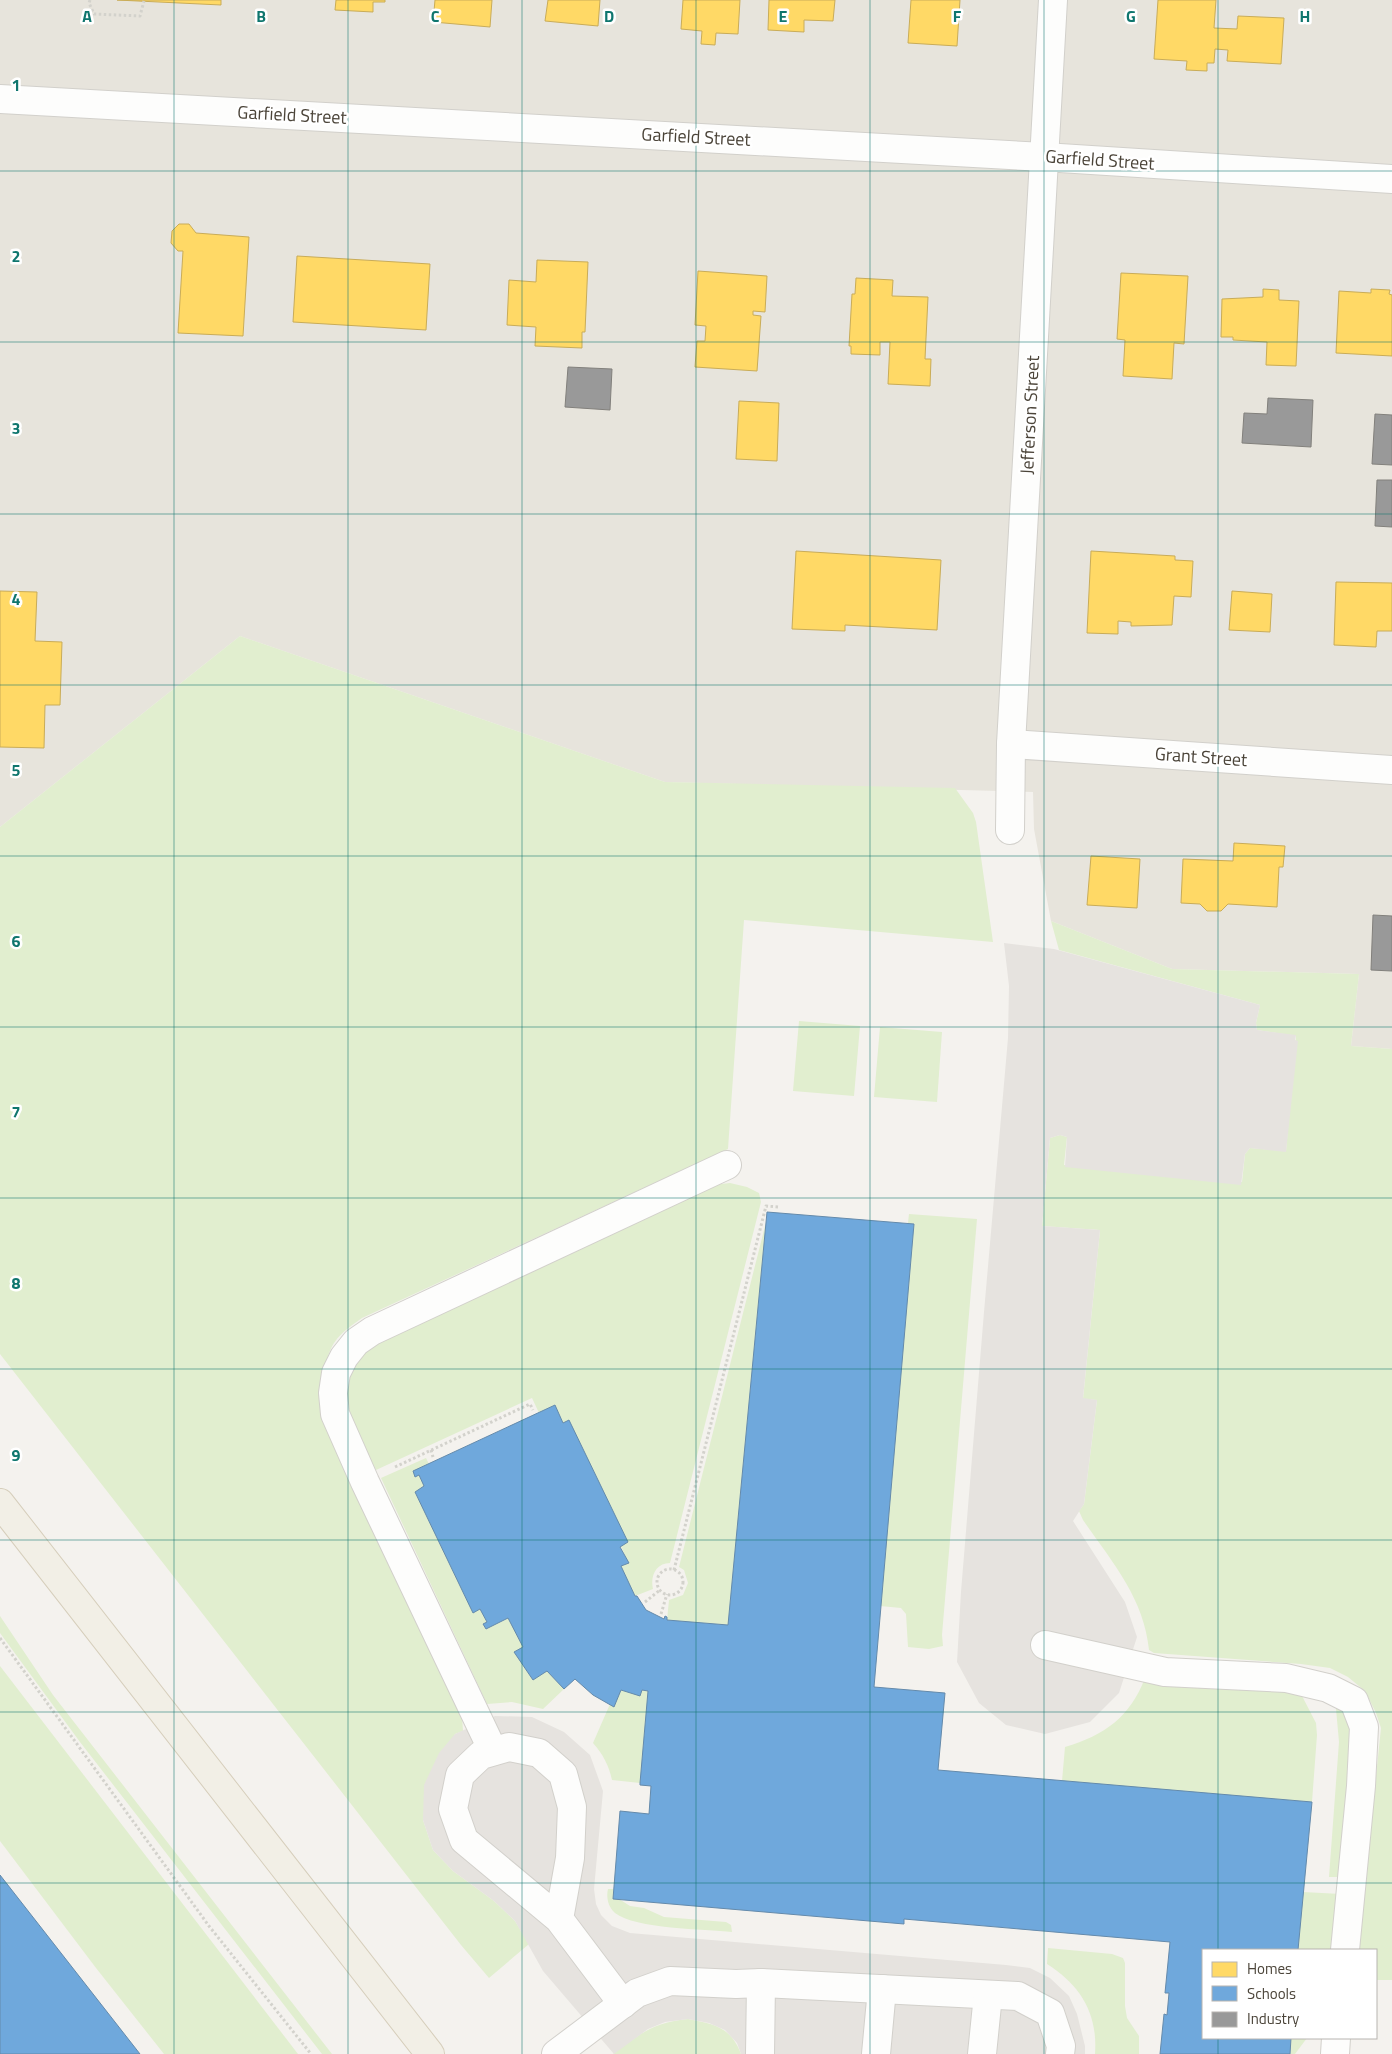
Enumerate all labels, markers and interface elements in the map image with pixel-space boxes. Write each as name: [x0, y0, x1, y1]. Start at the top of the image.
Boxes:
text: A: [82, 4, 92, 28]
text: B: [256, 4, 266, 28]
text: C: [431, 4, 440, 28]
text: D: [604, 4, 614, 28]
text: E: [779, 4, 788, 28]
text: F: [953, 4, 962, 28]
text: G: [1126, 4, 1136, 28]
text: H: [1300, 4, 1310, 28]
text: 1: [12, 73, 20, 97]
street label: Garfield Street: [237, 98, 348, 131]
street label: Garfield Street: [641, 120, 752, 153]
street label: Garfield Street: [1045, 142, 1156, 177]
text: 2: [12, 244, 20, 268]
street label: Jefferson Street: [1013, 354, 1046, 475]
text: 3: [12, 416, 20, 440]
text: 4: [12, 587, 21, 611]
street label: Grant Street: [1154, 740, 1249, 773]
text: 5: [12, 758, 21, 782]
text: 6: [12, 929, 21, 953]
text: 7: [12, 1100, 20, 1124]
text: 8: [12, 1271, 21, 1295]
text: 9: [12, 1443, 21, 1467]
legend: [1202, 1949, 1377, 2039]
text: Homes: [1247, 1957, 1292, 1980]
text: Schools: [1247, 1982, 1296, 2005]
text: Industry: [1247, 2007, 1299, 2030]

